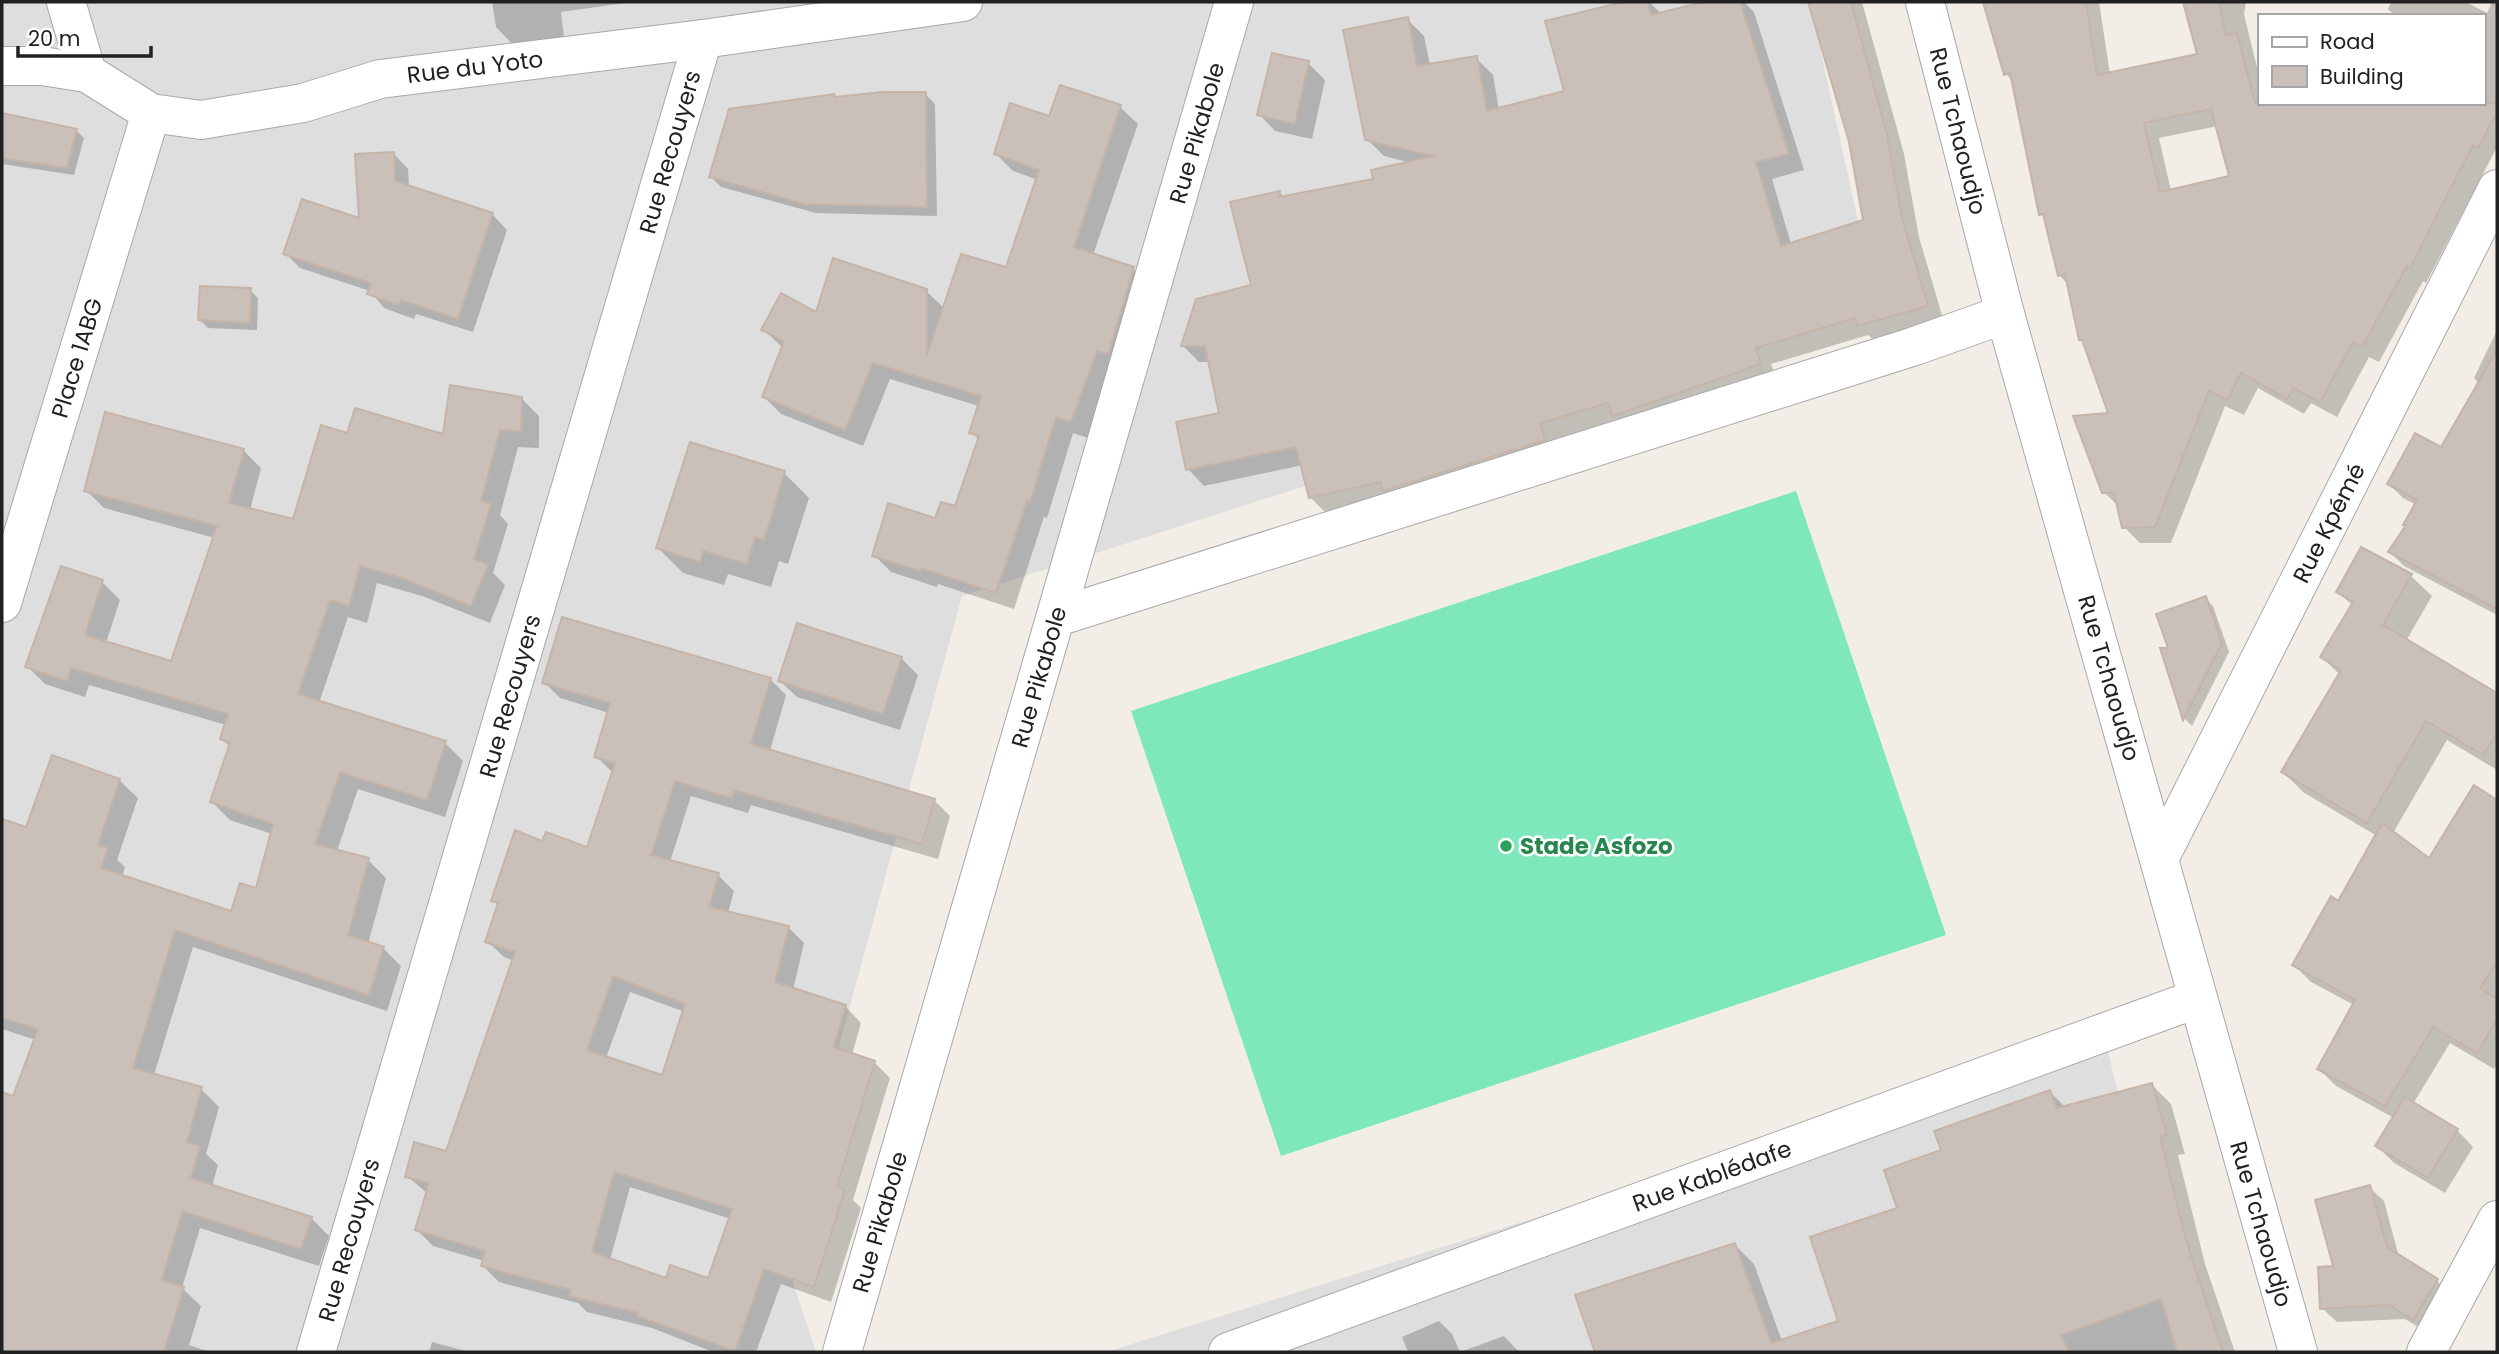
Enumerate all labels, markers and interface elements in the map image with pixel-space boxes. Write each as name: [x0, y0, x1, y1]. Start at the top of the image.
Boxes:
scale bar: [18, 14, 150, 58]
legend: [2258, 14, 2485, 105]
text: 20 m: [28, 24, 81, 53]
text: Road: [2320, 27, 2375, 56]
street label: Rue du Yoto: [405, 43, 545, 91]
street label: Rue Tchaoudjo: [1922, 44, 1994, 218]
street label: Rue Pikabole: [1162, 59, 1232, 207]
text: Building: [2320, 62, 2404, 91]
street label: Rue Recouyers: [631, 67, 709, 237]
street label: Place 1ABG: [44, 294, 110, 422]
street label: Rue Kpémé: [2285, 458, 2373, 588]
street label: Rue Tchaoudjo: [2070, 591, 2148, 765]
street label: Rue Pikabole: [1004, 603, 1074, 751]
street label: Rue Recouyers: [471, 611, 549, 781]
place label: Stade Asfozo: [1520, 830, 1673, 862]
marker: Stade Asfozo: [1498, 838, 1514, 854]
street label: Rue Kablédafe: [1628, 1132, 1796, 1220]
street label: Rue Tchaoudjo: [2222, 1137, 2300, 1311]
street label: Rue Pikabole: [845, 1148, 915, 1296]
street label: Rue Recouyers: [310, 1155, 388, 1325]

